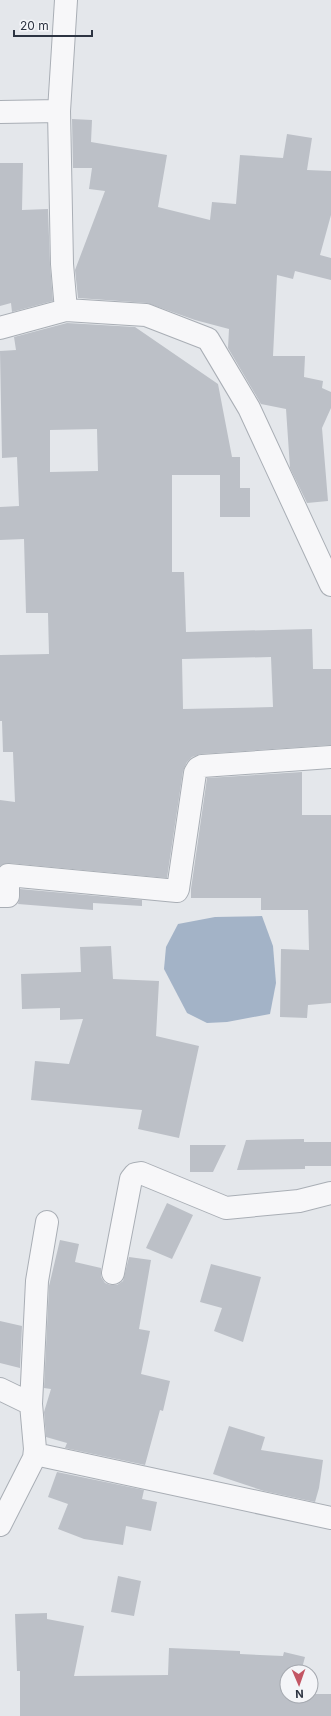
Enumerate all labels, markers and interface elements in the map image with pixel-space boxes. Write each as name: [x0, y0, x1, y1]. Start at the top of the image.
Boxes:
scale bar: [14, 12, 92, 38]
text: 20 m: [20, 18, 49, 33]
north arrow: [279, 1664, 319, 1704]
text: N: [295, 1687, 304, 1701]

